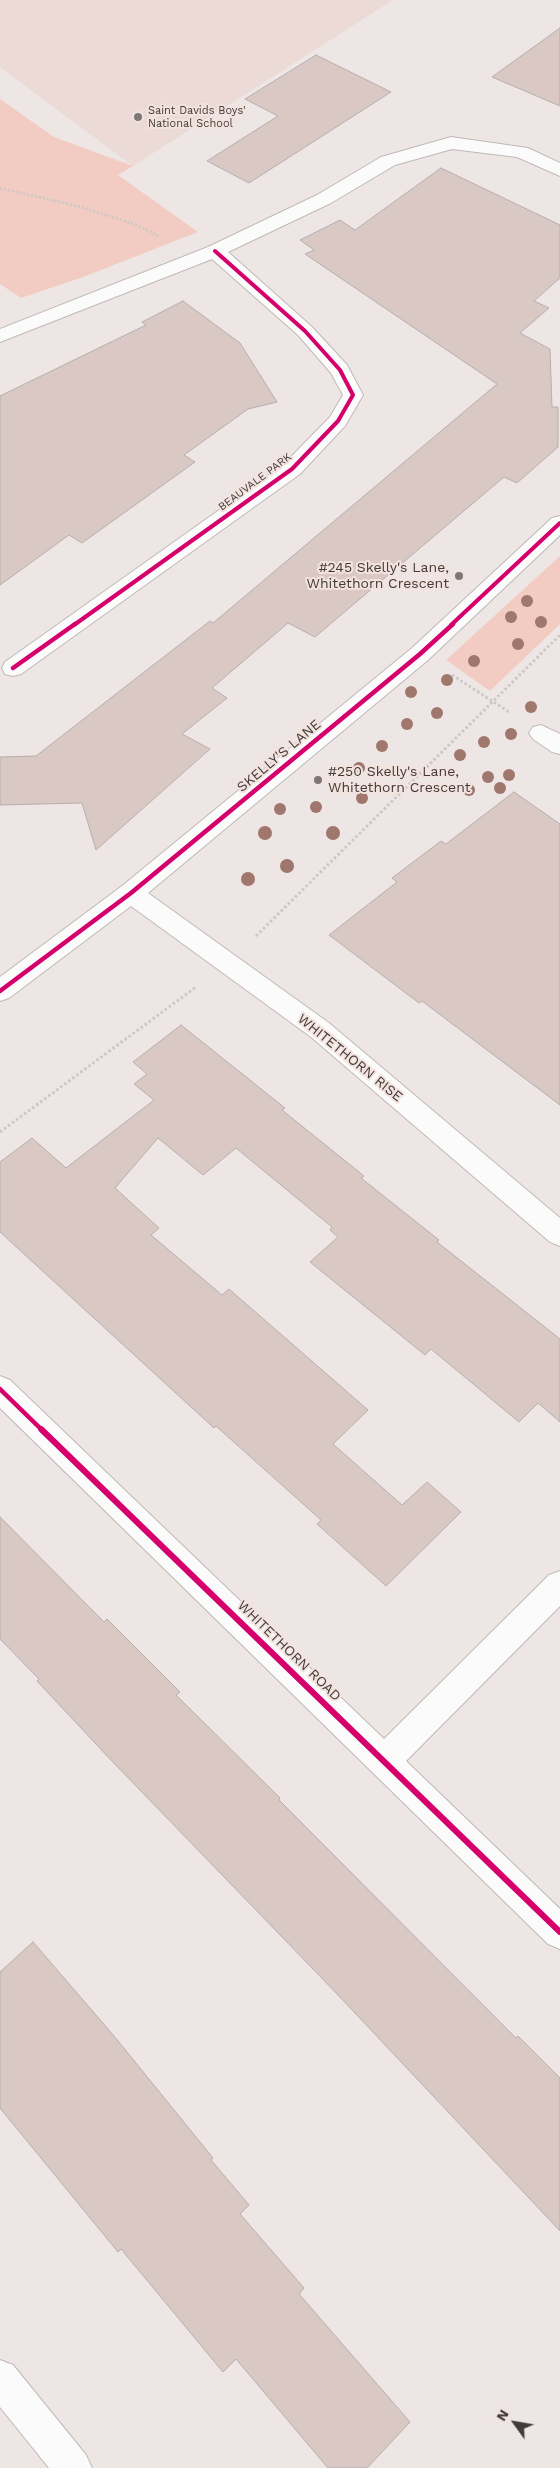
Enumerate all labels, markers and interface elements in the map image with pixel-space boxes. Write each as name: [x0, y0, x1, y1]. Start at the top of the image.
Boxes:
place label: Saint Davids Boys' National School: [148, 104, 246, 130]
marker: Saint Davids Boys' National School: [132, 111, 144, 123]
street label: BEAUVALE PARK: [216, 450, 294, 514]
place label: #245 Skelly's Lane, Whitethorn Crescent: [306, 560, 449, 592]
marker: #245 Skelly's Lane, Whitethorn Crescent: [453, 570, 465, 582]
street label: SKELLY'S LANE: [234, 716, 324, 796]
place label: #250 Skelly's Lane, Whitethorn Crescent: [328, 764, 471, 796]
marker: #250 Skelly's Lane, Whitethorn Crescent: [312, 774, 324, 786]
street label: WHITETHORN RISE: [294, 1011, 406, 1105]
street label: WHITETHORN ROAD: [234, 1597, 344, 1705]
north arrow: [490, 2398, 540, 2448]
text: N: [493, 2406, 512, 2424]

